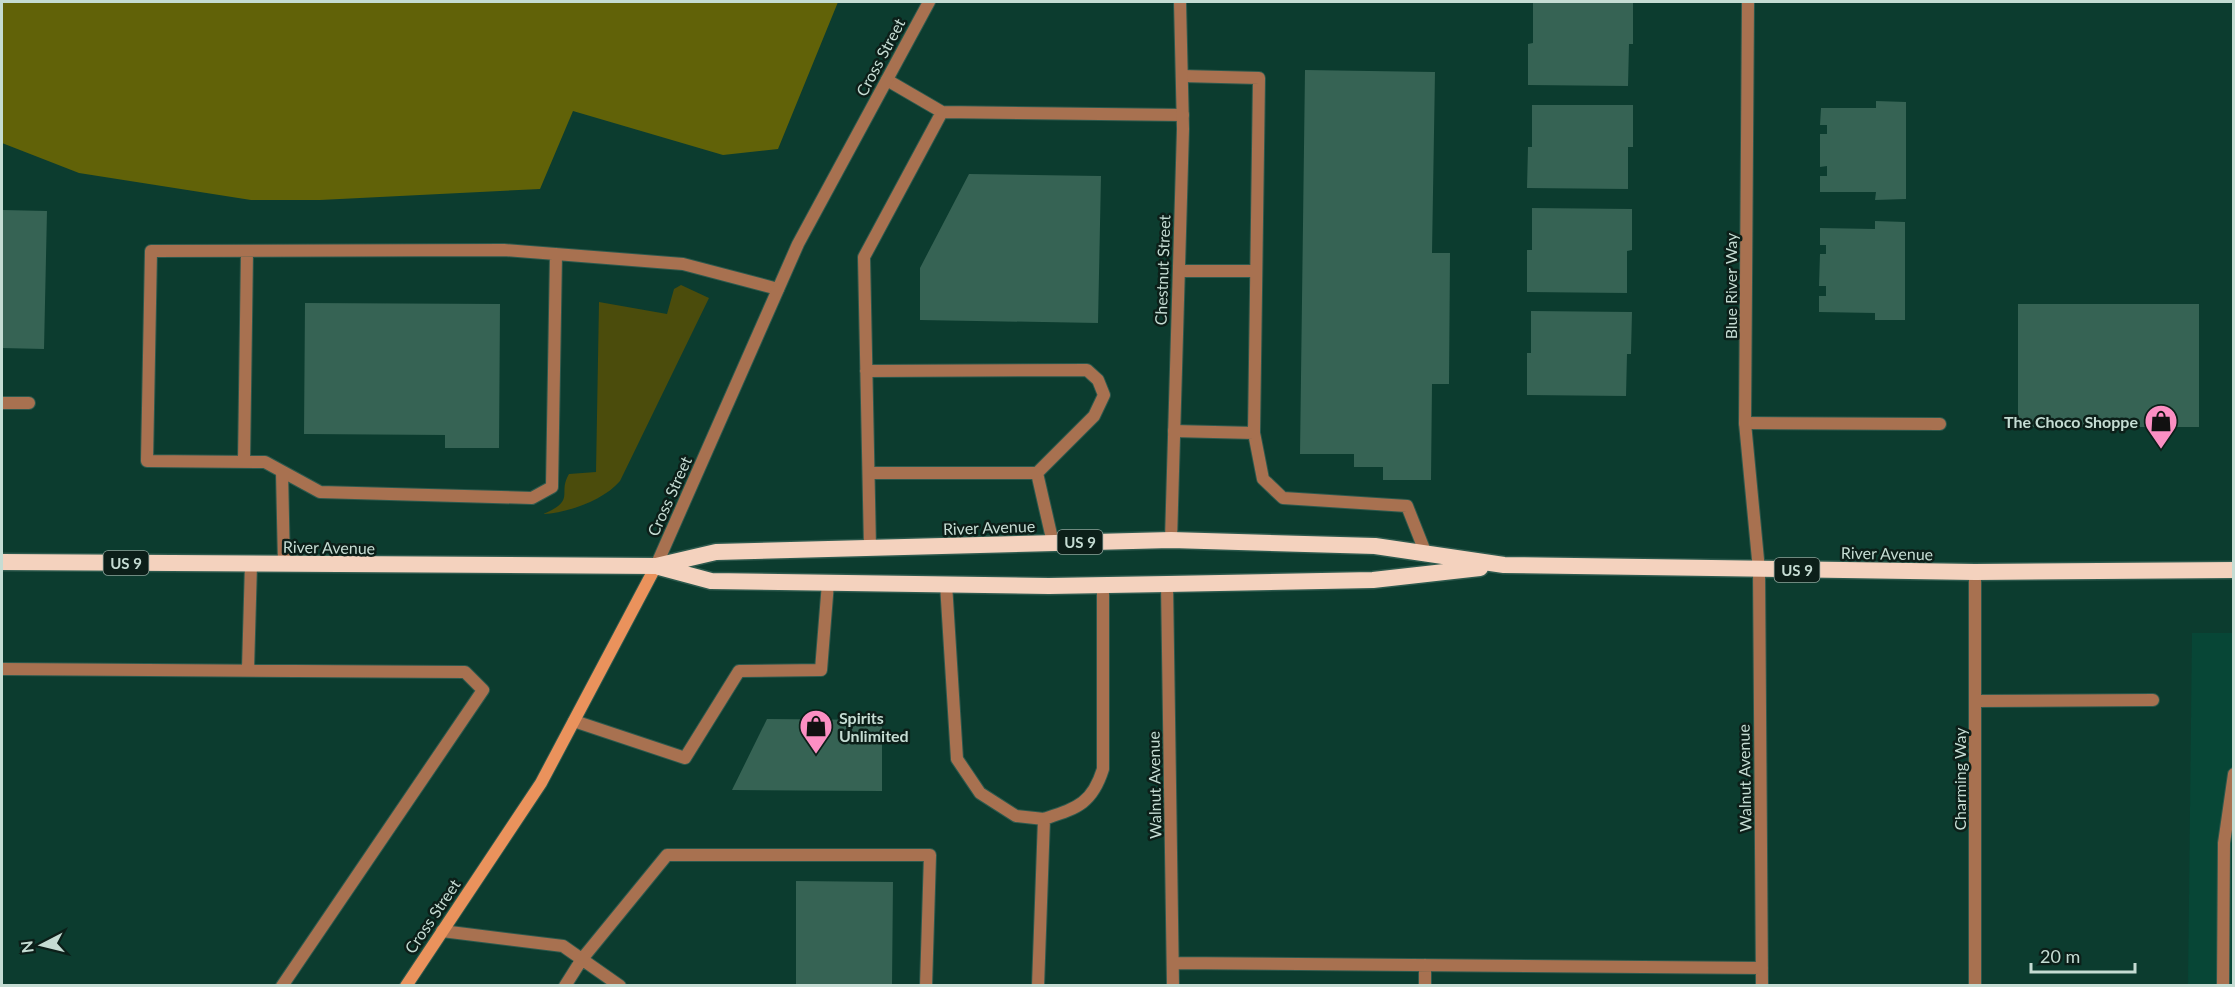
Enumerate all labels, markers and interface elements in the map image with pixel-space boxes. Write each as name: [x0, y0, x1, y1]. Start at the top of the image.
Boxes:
street label: Cross Street: [852, 15, 909, 99]
street label: Chestnut Street: [1151, 214, 1173, 326]
street label: Blue River Way: [1721, 232, 1740, 339]
shop icon: The Choco Shoppe: [2143, 403, 2179, 450]
place label: The Choco Shoppe: [2004, 412, 2138, 431]
street label: Cross Street: [643, 453, 695, 539]
street label: River Avenue: [943, 516, 1035, 538]
road number: US 9: [1058, 530, 1102, 554]
street label: River Avenue: [283, 537, 375, 557]
street label: River Avenue: [1841, 543, 1933, 563]
road number: US 9: [104, 551, 148, 575]
road number: US 9: [1774, 558, 1820, 582]
shop icon: Spirits Unlimited: [798, 708, 834, 755]
place label: Spirits Unlimited: [839, 708, 909, 745]
street label: Walnut Avenue: [1734, 724, 1754, 832]
street label: Charming Way: [1950, 727, 1969, 831]
street label: Walnut Avenue: [1144, 731, 1164, 839]
street label: Cross Street: [400, 875, 464, 957]
north arrow: [12, 915, 72, 975]
scale bar: [2031, 936, 2134, 974]
text: N: [16, 940, 37, 954]
text: 20 m: [2040, 945, 2080, 967]

